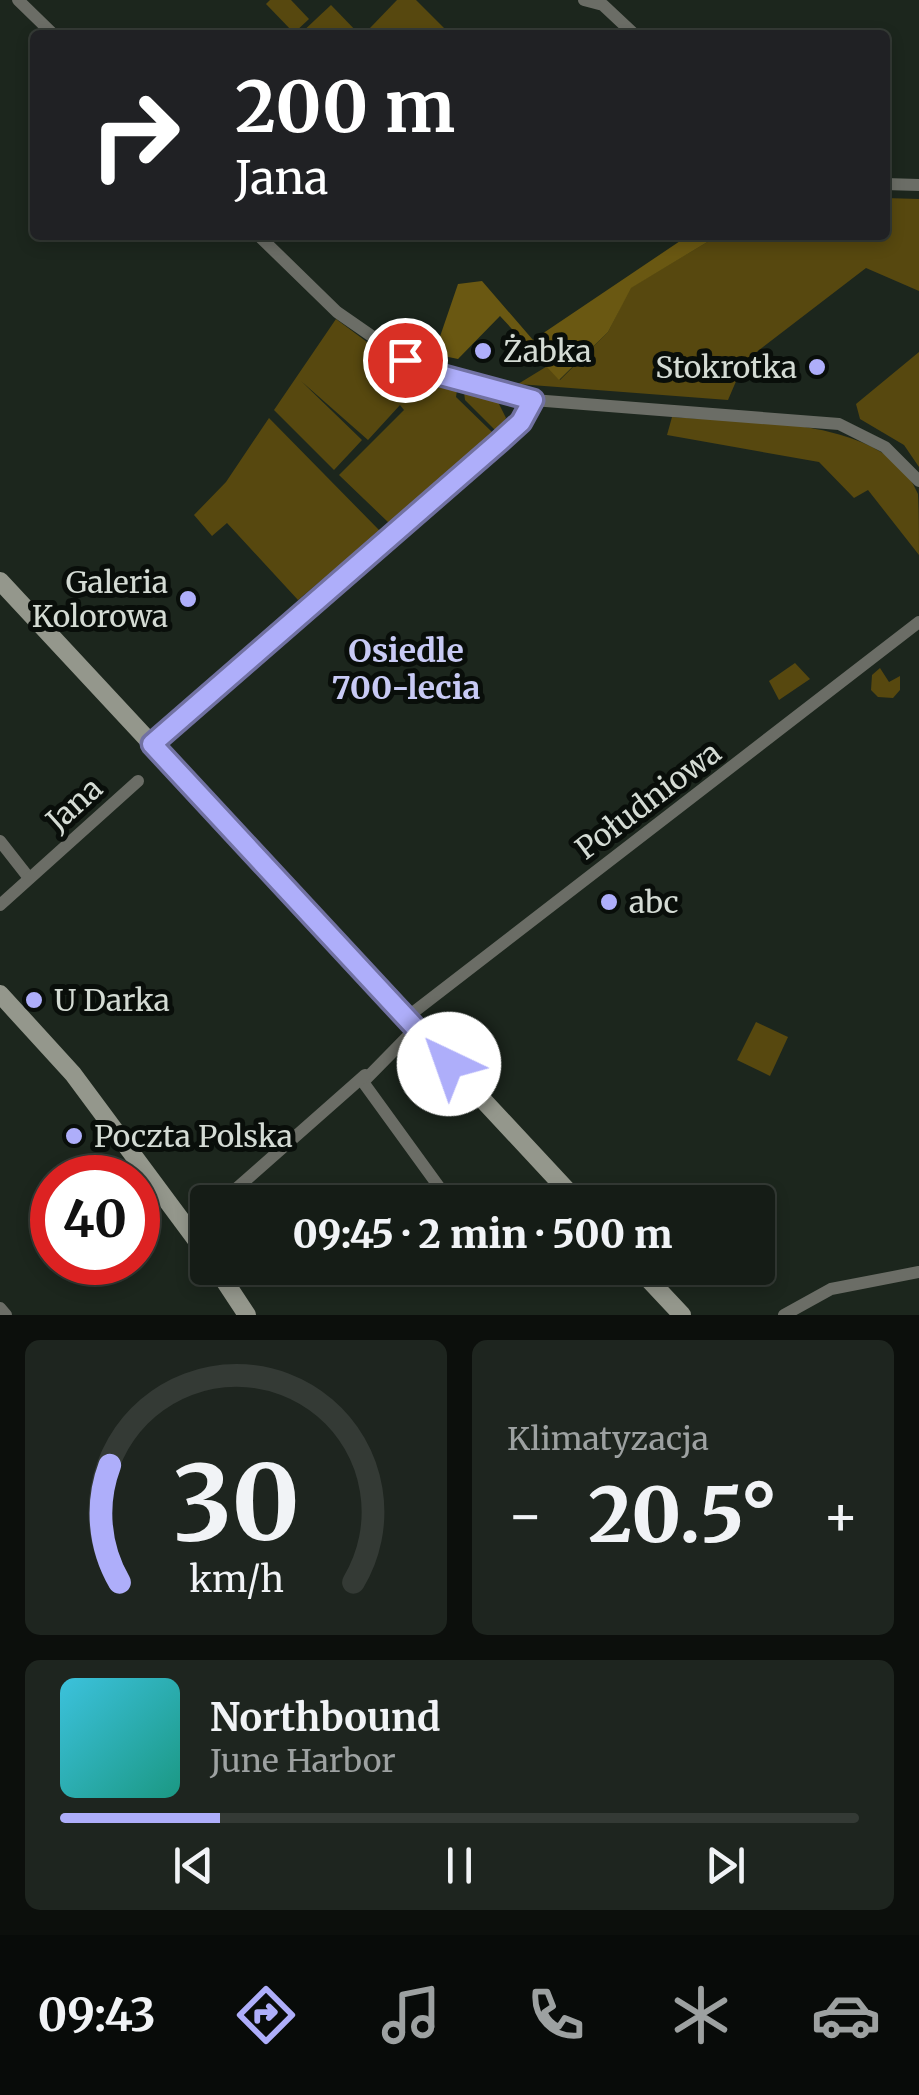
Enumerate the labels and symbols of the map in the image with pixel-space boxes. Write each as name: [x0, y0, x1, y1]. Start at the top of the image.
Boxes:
pin: [363, 318, 448, 403]
place label: Żabka: [503, 332, 592, 370]
marker: Żabka: [472, 340, 494, 362]
place label: Stokrotka: [655, 348, 797, 386]
marker: Stokrotka: [806, 356, 828, 378]
place label: Galeria Kolorowa: [32, 563, 168, 635]
marker: Galeria Kolorowa: [177, 588, 199, 610]
district label: Osiedle 700-lecia: [332, 631, 481, 708]
street label: Południowa: [568, 733, 728, 867]
street label: Jana: [37, 769, 110, 840]
place label: abc: [629, 883, 679, 921]
marker: abc: [598, 891, 620, 913]
place label: U Darka: [54, 981, 170, 1019]
marker: U Darka: [23, 989, 45, 1011]
position arrow: [397, 1012, 501, 1116]
place label: Poczta Polska: [94, 1117, 293, 1155]
marker: Poczta Polska: [63, 1125, 85, 1147]
speed limit sign: 40: [30, 1155, 160, 1285]

